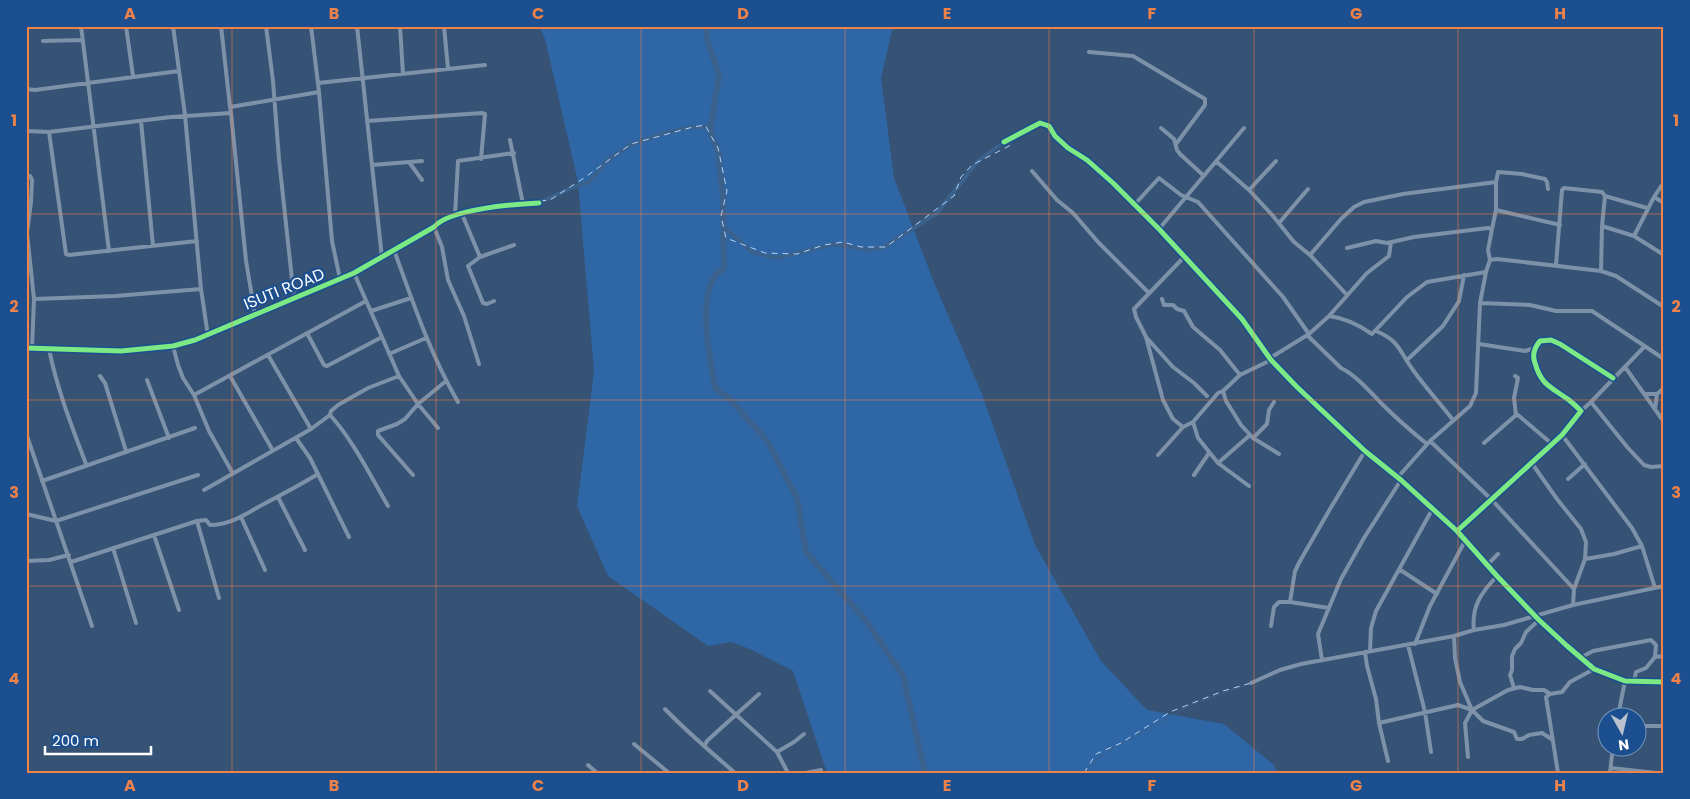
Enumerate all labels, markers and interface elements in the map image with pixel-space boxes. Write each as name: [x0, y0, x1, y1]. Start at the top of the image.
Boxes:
text: A: [124, 2, 136, 25]
text: B: [329, 2, 339, 25]
text: C: [532, 2, 544, 25]
text: D: [737, 2, 749, 25]
text: E: [943, 2, 951, 25]
text: F: [1148, 2, 1157, 25]
text: G: [1350, 2, 1362, 25]
text: H: [1554, 2, 1566, 25]
text: 1: [11, 109, 17, 132]
text: 1: [1673, 109, 1679, 132]
street label: ISUTI ROAD: [240, 262, 328, 316]
text: 2: [9, 295, 19, 318]
text: 2: [1671, 295, 1681, 318]
text: 3: [9, 481, 19, 504]
text: 3: [1671, 481, 1681, 504]
text: 4: [9, 667, 20, 690]
text: 4: [1671, 667, 1682, 690]
north arrow: [1598, 706, 1648, 756]
scale bar: [45, 724, 151, 756]
text: 200 m: [52, 730, 99, 751]
text: N: [1617, 734, 1630, 756]
text: A: [124, 774, 136, 797]
text: B: [329, 774, 339, 797]
text: C: [532, 774, 544, 797]
text: D: [737, 774, 749, 797]
text: E: [943, 774, 951, 797]
text: F: [1148, 774, 1157, 797]
text: G: [1350, 774, 1362, 797]
text: H: [1554, 774, 1566, 797]

